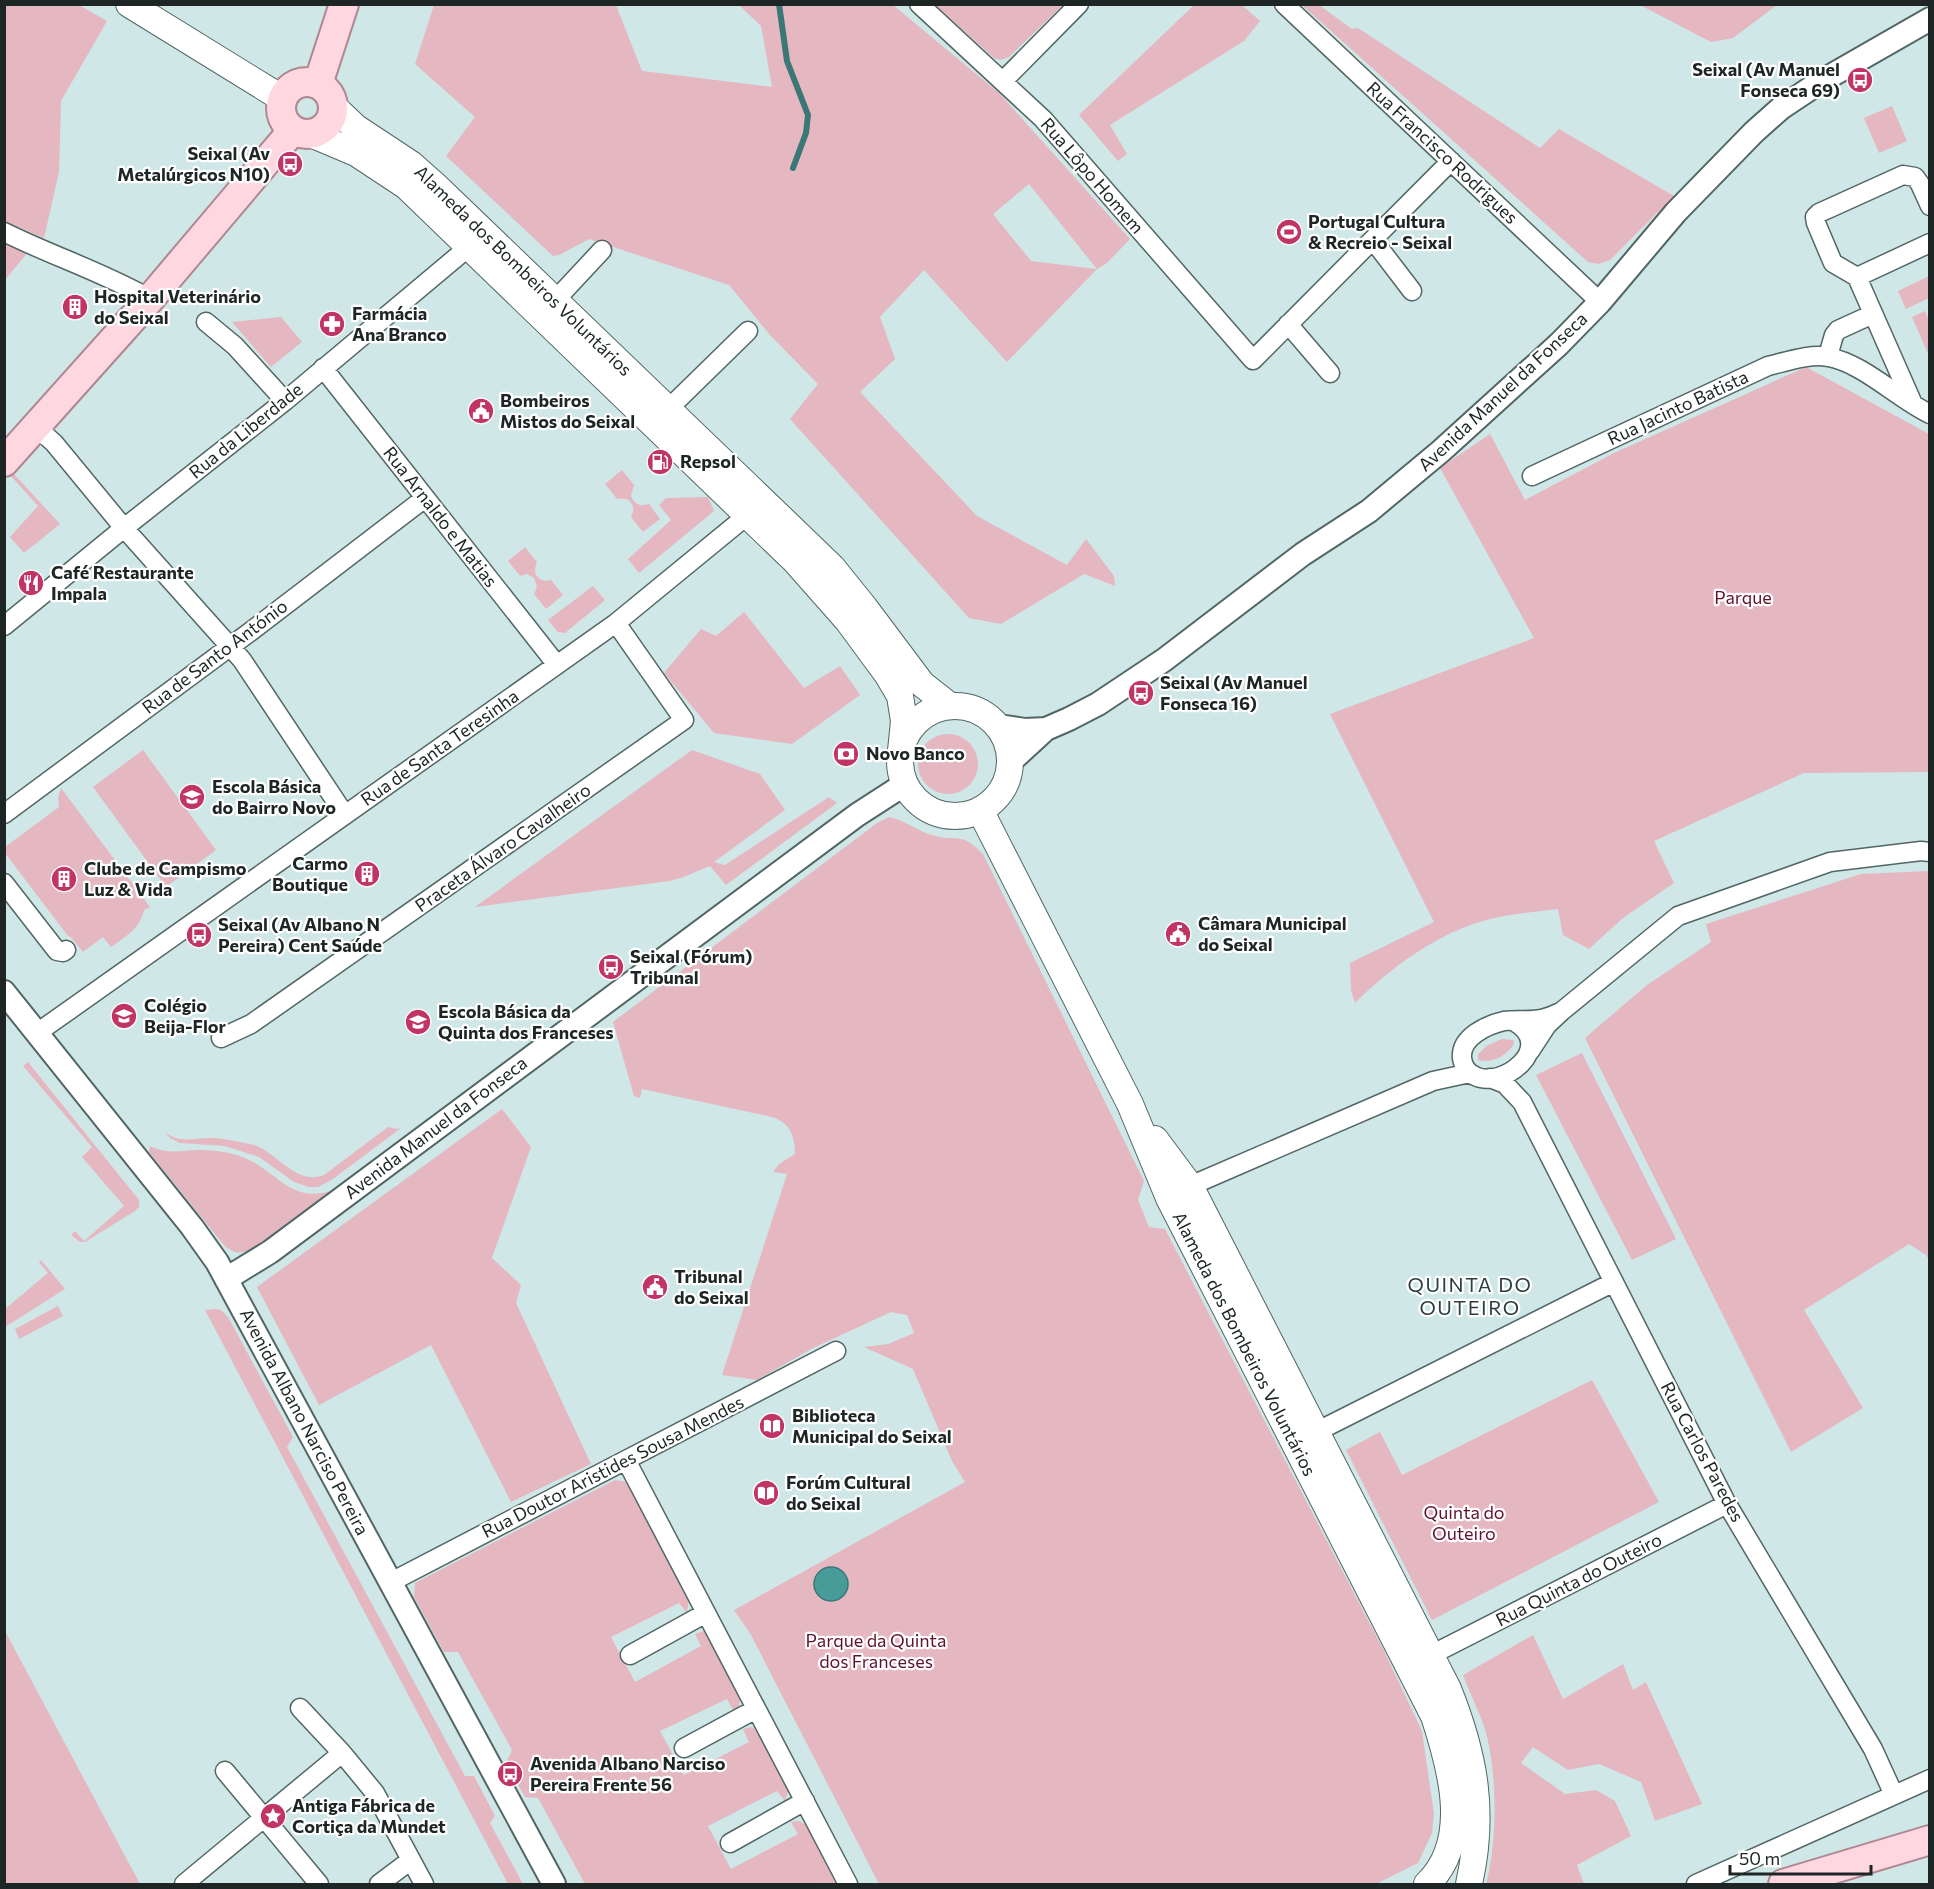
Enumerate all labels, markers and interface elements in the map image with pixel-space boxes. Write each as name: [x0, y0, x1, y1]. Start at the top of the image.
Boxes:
place label: Seixal (Av Manuel Fonseca 69): [1692, 58, 1840, 101]
bus stop icon: Seixal (Av Manuel Fonseca 69): [1845, 65, 1875, 95]
street label: Rua Francisco Rodrigues: [1363, 77, 1523, 228]
street label: Rua Lôpo Homem: [1037, 113, 1149, 238]
place label: Seixal (Av Metalúrgicos N10): [117, 142, 270, 185]
bus stop icon: Seixal (Av Metalúrgicos N10): [275, 149, 305, 179]
street label: Alameda dos Bombeiros Voluntários: [410, 160, 637, 380]
place label: Portugal Cultura & Recreio - Seixal: [1308, 210, 1452, 253]
sports icon: Portugal Cultura & Recreio - Seixal: [1274, 217, 1304, 247]
place label: Hospital Veterinário do Seixal: [94, 285, 261, 328]
building icon: Hospital Veterinário do Seixal: [60, 292, 90, 322]
place label: Farmácia Ana Branco: [352, 302, 447, 345]
street label: Avenida Manuel da Fonseca: [1413, 307, 1591, 475]
pharmacy icon: Farmácia Ana Branco: [317, 309, 347, 339]
street label: Rua Jacinto Batista: [1604, 365, 1751, 449]
street label: Rua da Liberdade: [184, 378, 307, 483]
place label: Bombeiros Mistos do Seixal: [500, 389, 635, 432]
public building icon: Bombeiros Mistos do Seixal: [466, 396, 496, 426]
street label: Rua Arnaldo e Matias: [379, 442, 503, 591]
fuel station icon: Repsol: [645, 447, 675, 477]
place label: Repsol: [680, 450, 736, 472]
place label: Café Restaurante Impala: [51, 561, 194, 604]
restaurant icon: Café Restaurante Impala: [16, 568, 46, 598]
park label: Parque: [1714, 586, 1772, 608]
street label: Rua de Santo António: [137, 594, 291, 718]
place label: Seixal (Av Manuel Fonseca 16): [1160, 671, 1308, 714]
bus stop icon: Seixal (Av Manuel Fonseca 16): [1126, 678, 1156, 708]
street label: Rua de Santa Teresinha: [356, 684, 523, 810]
bank icon: Novo Banco: [831, 739, 861, 769]
place label: Novo Banco: [866, 742, 965, 764]
place label: Escola Básica do Bairro Novo: [212, 775, 336, 818]
street label: Praceta Álvaro Cavalheiro: [410, 778, 595, 916]
school or university icon: Escola Básica do Bairro Novo: [177, 782, 207, 812]
place label: Carmo Boutique: [272, 852, 348, 895]
place label: Clube de Campismo Luz & Vida: [84, 857, 247, 900]
building icon: Carmo Boutique: [352, 859, 382, 889]
building icon: Clube de Campismo Luz & Vida: [49, 864, 79, 894]
place label: Câmara Municipal do Seixal: [1198, 912, 1347, 955]
place label: Seixal (Av Albano N Pereira) Cent Saúde: [218, 913, 382, 956]
public building icon: Câmara Municipal do Seixal: [1163, 919, 1193, 949]
bus stop icon: Seixal (Av Albano N Pereira) Cent Saúde: [184, 920, 214, 950]
place label: Seixal (Fórum) Tribunal: [630, 945, 753, 988]
bus stop icon: Seixal (Fórum) Tribunal: [596, 952, 626, 982]
place label: Colégio Beija-Flor: [144, 994, 227, 1037]
place label: Escola Básica da Quinta dos Franceses: [438, 1000, 614, 1043]
school or university icon: Colégio Beija-Flor: [109, 1001, 139, 1031]
school or university icon: Escola Básica da Quinta dos Franceses: [403, 1007, 433, 1037]
street label: Avenida Manuel da Fonseca: [340, 1051, 531, 1203]
street label: Alameda dos Bombeiros Voluntários: [1168, 1208, 1321, 1479]
place label: Tribunal do Seixal: [674, 1265, 749, 1308]
public building icon: Tribunal do Seixal: [640, 1272, 670, 1302]
district label: QUINTA DO OUTEIRO: [1408, 1272, 1532, 1319]
street label: Avenida Albano Narciso Pereira: [236, 1304, 374, 1539]
street label: Rua Carlos Paredes: [1657, 1378, 1749, 1525]
street label: Rua Doutor Aristides Sousa Mendes: [478, 1390, 747, 1542]
place label: Biblioteca Municipal do Seixal: [792, 1404, 952, 1447]
library icon: Biblioteca Municipal do Seixal: [757, 1411, 787, 1441]
place label: Forúm Cultural do Seixal: [786, 1471, 911, 1514]
library icon: Forúm Cultural do Seixal: [751, 1478, 781, 1508]
park label: Quinta do Outeiro: [1423, 1501, 1505, 1544]
street label: Rua Quinta do Outeiro: [1492, 1528, 1665, 1630]
park label: Parque da Quinta dos Franceses: [806, 1629, 946, 1672]
place label: Avenida Albano Narciso Pereira Frente 56: [530, 1752, 726, 1795]
bus stop icon: Avenida Albano Narciso Pereira Frente 56: [495, 1759, 525, 1789]
place label: Antiga Fábrica de Cortiça da Mundet: [292, 1794, 446, 1837]
place icon: Antiga Fábrica de Cortiça da Mundet: [258, 1801, 288, 1831]
scale bar: [1730, 1838, 1871, 1876]
text: 50 m: [1739, 1847, 1780, 1869]

